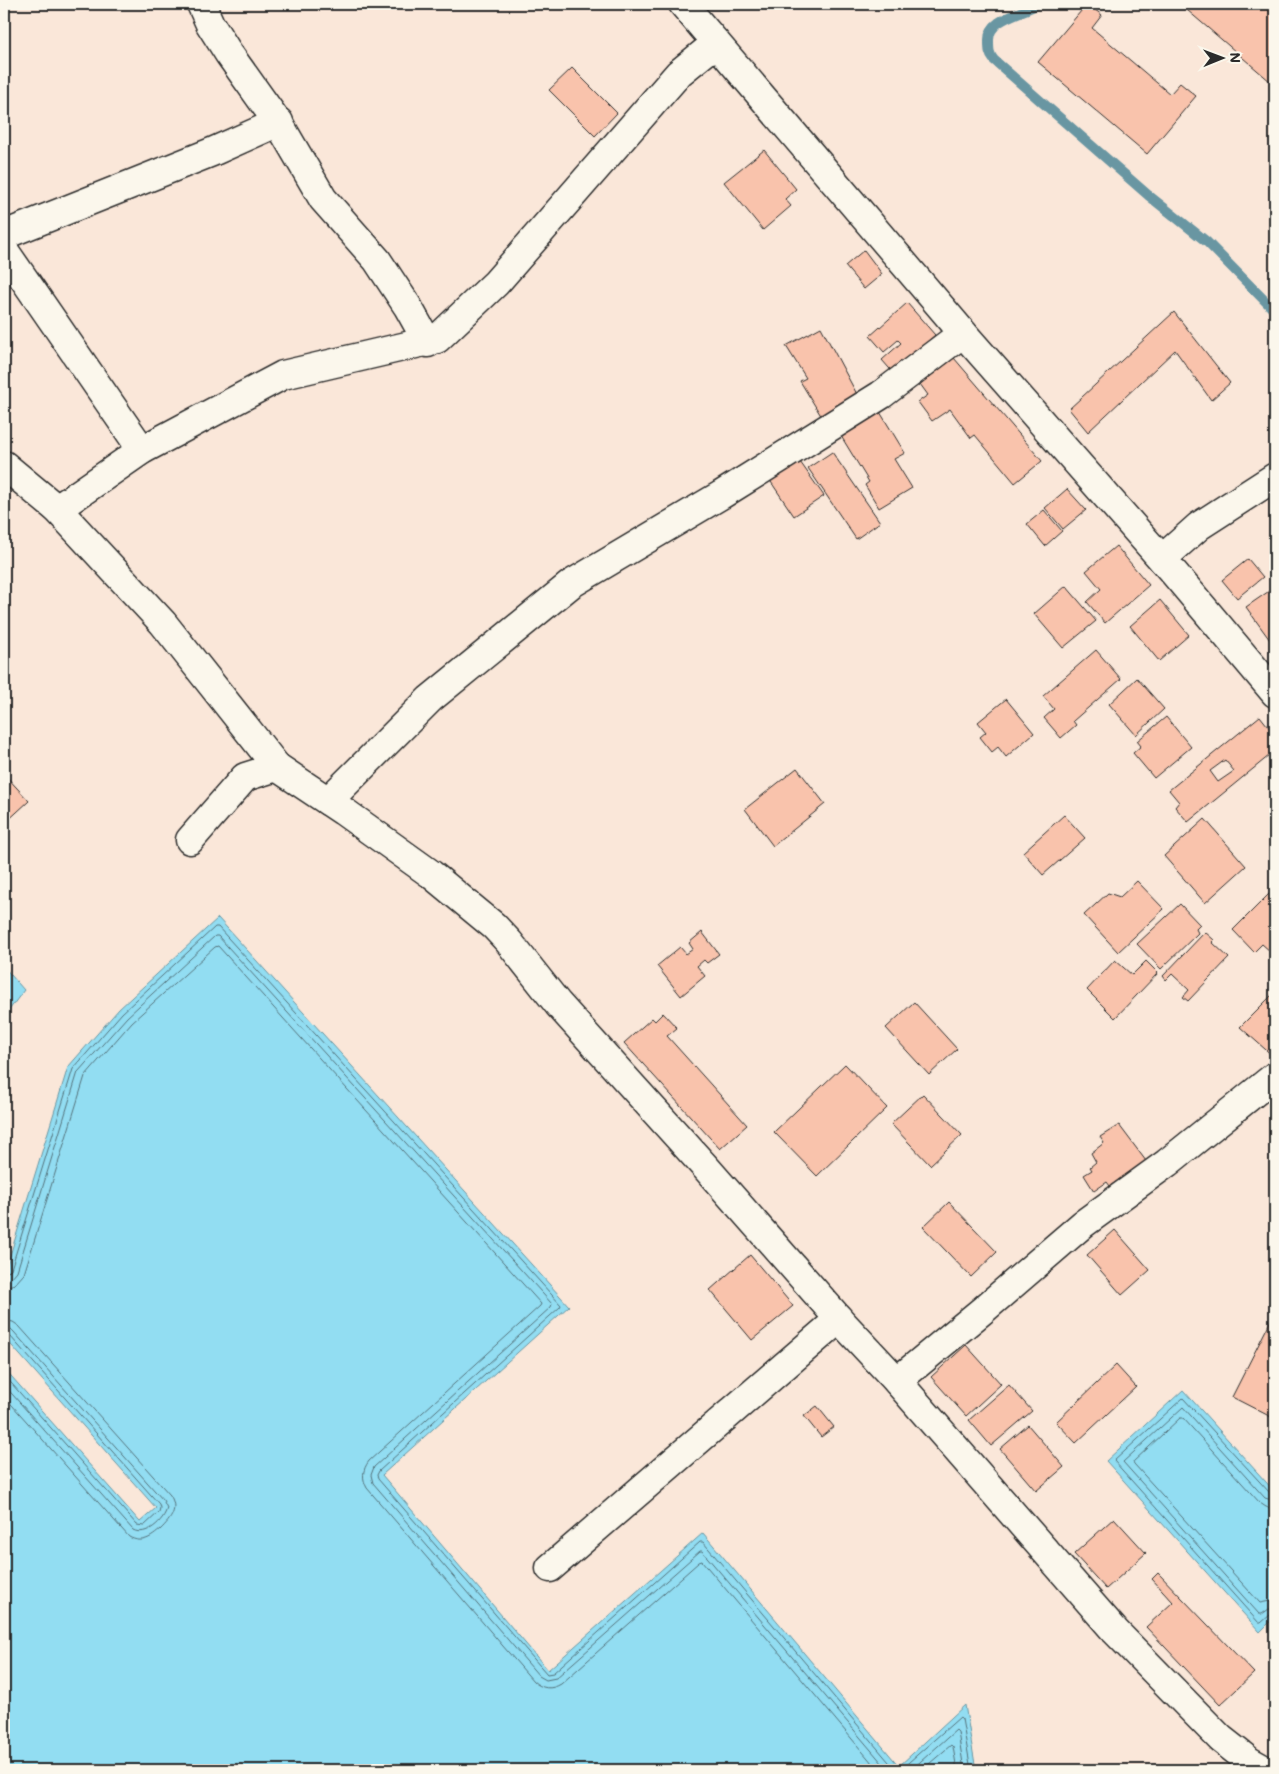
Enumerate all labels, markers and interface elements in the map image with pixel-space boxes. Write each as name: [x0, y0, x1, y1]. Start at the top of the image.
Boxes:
north arrow: [1196, 32, 1246, 82]
text: N: [1226, 52, 1245, 63]

